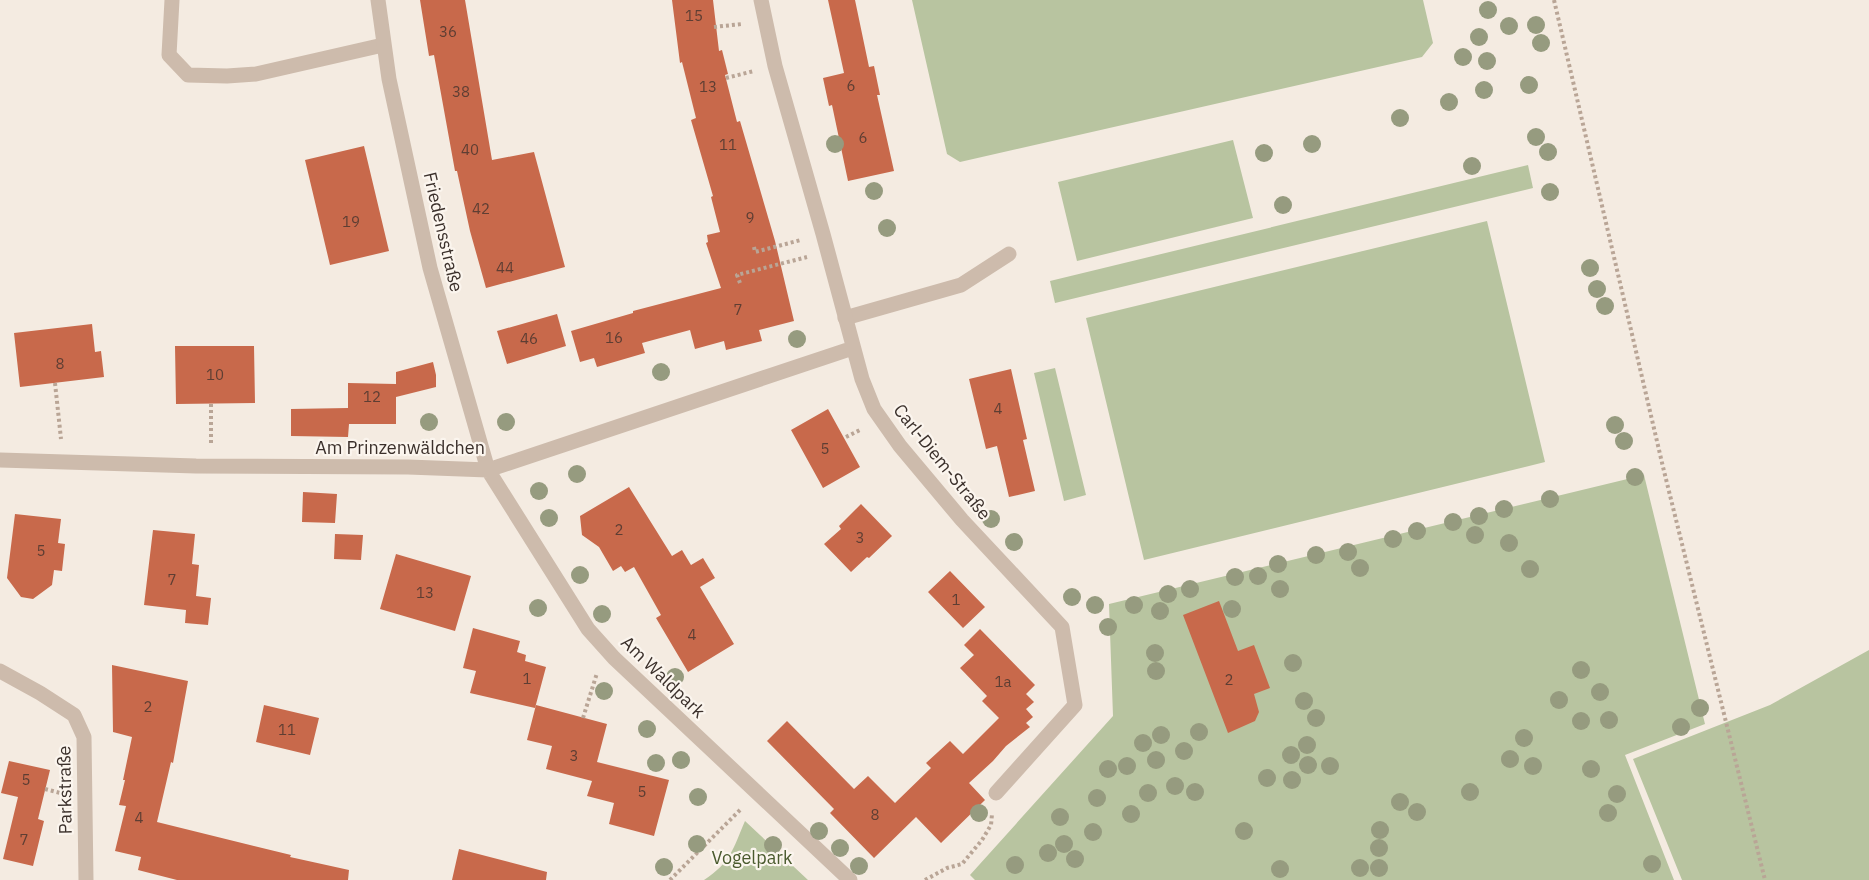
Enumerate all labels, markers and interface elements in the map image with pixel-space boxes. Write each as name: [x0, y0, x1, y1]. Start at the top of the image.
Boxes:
house number: 15: [685, 6, 703, 25]
house number: 36: [439, 22, 457, 41]
house number: 6: [846, 76, 856, 95]
house number: 13: [699, 77, 717, 96]
house number: 38: [452, 82, 470, 101]
house number: 6: [858, 128, 868, 147]
house number: 11: [719, 135, 737, 154]
house number: 40: [461, 140, 479, 159]
street label: Friedensstraße: [419, 170, 468, 294]
house number: 42: [472, 199, 490, 218]
house number: 9: [745, 208, 755, 227]
house number: 19: [342, 212, 360, 231]
house number: 44: [496, 258, 514, 277]
house number: 7: [733, 300, 743, 319]
house number: 16: [605, 328, 623, 347]
house number: 46: [520, 329, 538, 348]
house number: 8: [55, 354, 65, 373]
house number: 10: [206, 365, 224, 384]
house number: 12: [363, 387, 381, 406]
street label: Carl-Diem-Straße: [889, 399, 996, 524]
house number: 4: [993, 399, 1003, 418]
street label: Am Prinzenwäldchen: [315, 436, 485, 459]
house number: 5: [820, 439, 830, 458]
house number: 2: [614, 520, 624, 539]
house number: 3: [855, 528, 865, 547]
house number: 5: [36, 541, 46, 560]
house number: 7: [167, 570, 177, 589]
house number: 13: [416, 583, 434, 602]
house number: 1: [951, 590, 961, 609]
house number: 4: [687, 625, 697, 644]
street label: Am Waldpark: [616, 631, 711, 723]
house number: 1: [522, 669, 532, 688]
house number: 2: [1224, 670, 1234, 689]
house number: 1a: [994, 672, 1012, 691]
house number: 2: [143, 697, 153, 716]
house number: 11: [278, 720, 296, 739]
street label: Parkstraße: [52, 745, 77, 835]
house number: 3: [569, 746, 579, 765]
house number: 5: [21, 770, 31, 789]
house number: 5: [637, 782, 647, 801]
house number: 8: [870, 805, 880, 824]
house number: 4: [134, 808, 144, 827]
house number: 7: [19, 830, 29, 849]
park label: Vogelpark: [712, 846, 793, 869]

